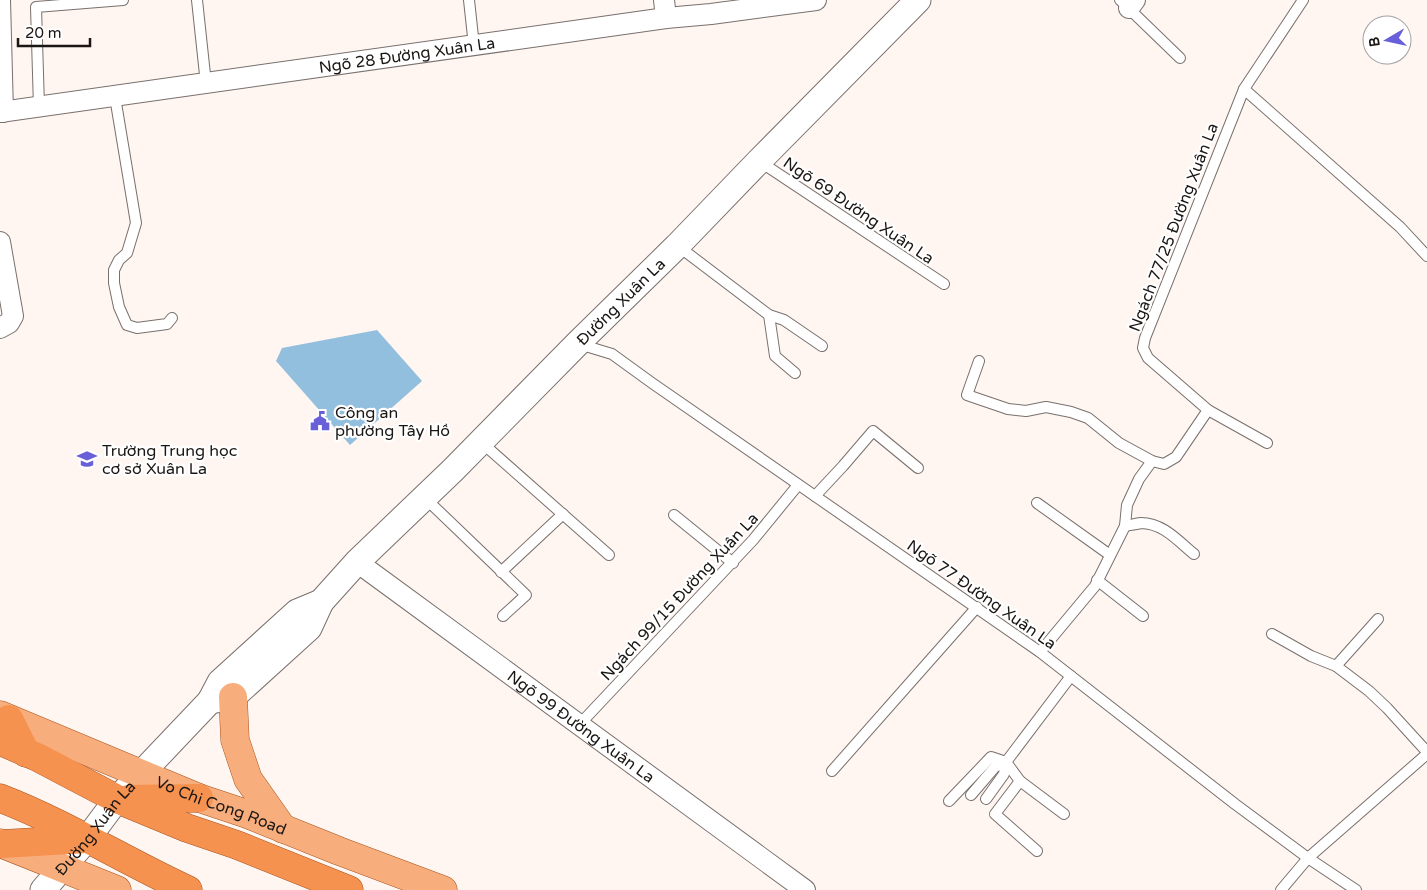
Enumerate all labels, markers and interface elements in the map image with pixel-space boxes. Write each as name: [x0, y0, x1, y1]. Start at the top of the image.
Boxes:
scale bar: [18, 15, 90, 47]
north arrow: [1362, 15, 1412, 65]
text: 20 m: [25, 24, 62, 42]
street label: Ngõ 28 Đường Xuân La: [318, 33, 496, 78]
text: B: [1365, 36, 1384, 48]
street label: Ngách 77/25 Đường Xuân La: [1125, 120, 1223, 334]
street label: Ngõ 69 Đường Xuân La: [779, 153, 938, 269]
street label: Đường Xuân La: [572, 254, 670, 350]
place label: Công an phường Tây Hồ: [335, 403, 450, 441]
public building icon: Công an phường Tây Hồ: [309, 410, 331, 432]
place label: Trường Trung học cơ sở Xuân La: [102, 441, 237, 479]
school or university icon: Trường Trung học cơ sở Xuân La: [76, 448, 98, 470]
street label: Ngách 99/15 Đường Xuân La: [597, 509, 763, 685]
street label: Ngõ 77 Đường Xuân La: [903, 536, 1060, 654]
street label: Ngõ 99 Đường Xuân La: [503, 666, 658, 788]
street label: Vo Chi Cong Road: [153, 772, 289, 840]
street label: Đường Xuân La: [51, 777, 140, 880]

